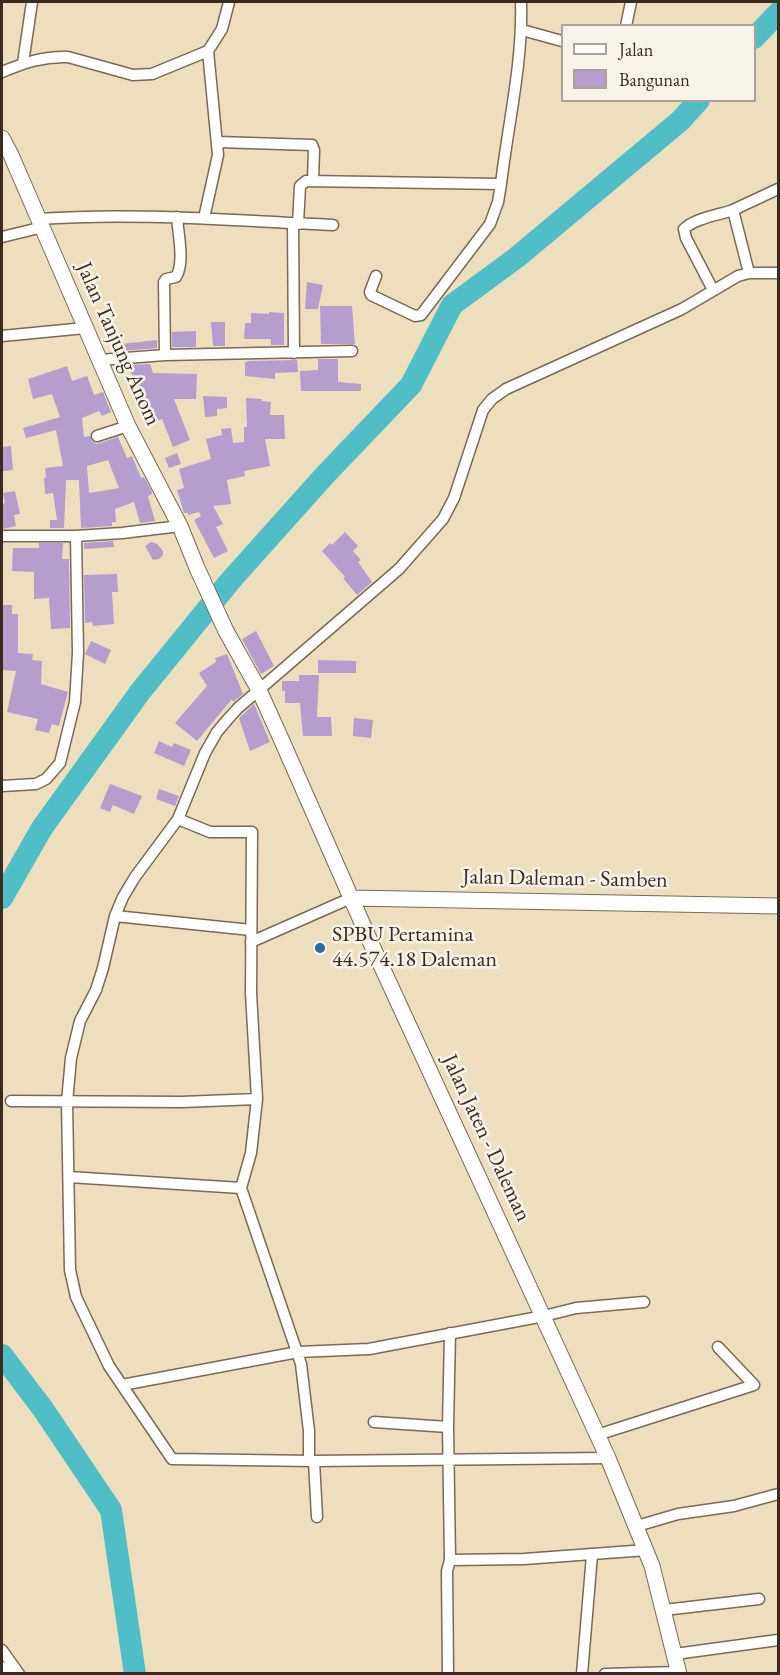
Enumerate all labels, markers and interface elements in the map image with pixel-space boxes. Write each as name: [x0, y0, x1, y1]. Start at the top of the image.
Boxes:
legend: [561, 24, 756, 102]
text: Jalan: [619, 38, 653, 61]
text: Bangunan: [619, 68, 690, 91]
street label: Jalan Tanjung Anom: [70, 258, 166, 430]
street label: Jalan Daleman - Samben: [462, 864, 668, 894]
place label: SPBU Pertamina 44.574.18 Daleman: [332, 922, 497, 974]
marker: SPBU Pertamina 44.574.18 Daleman: [313, 941, 327, 955]
street label: Jalan Jaten - Daleman: [436, 1050, 536, 1226]

